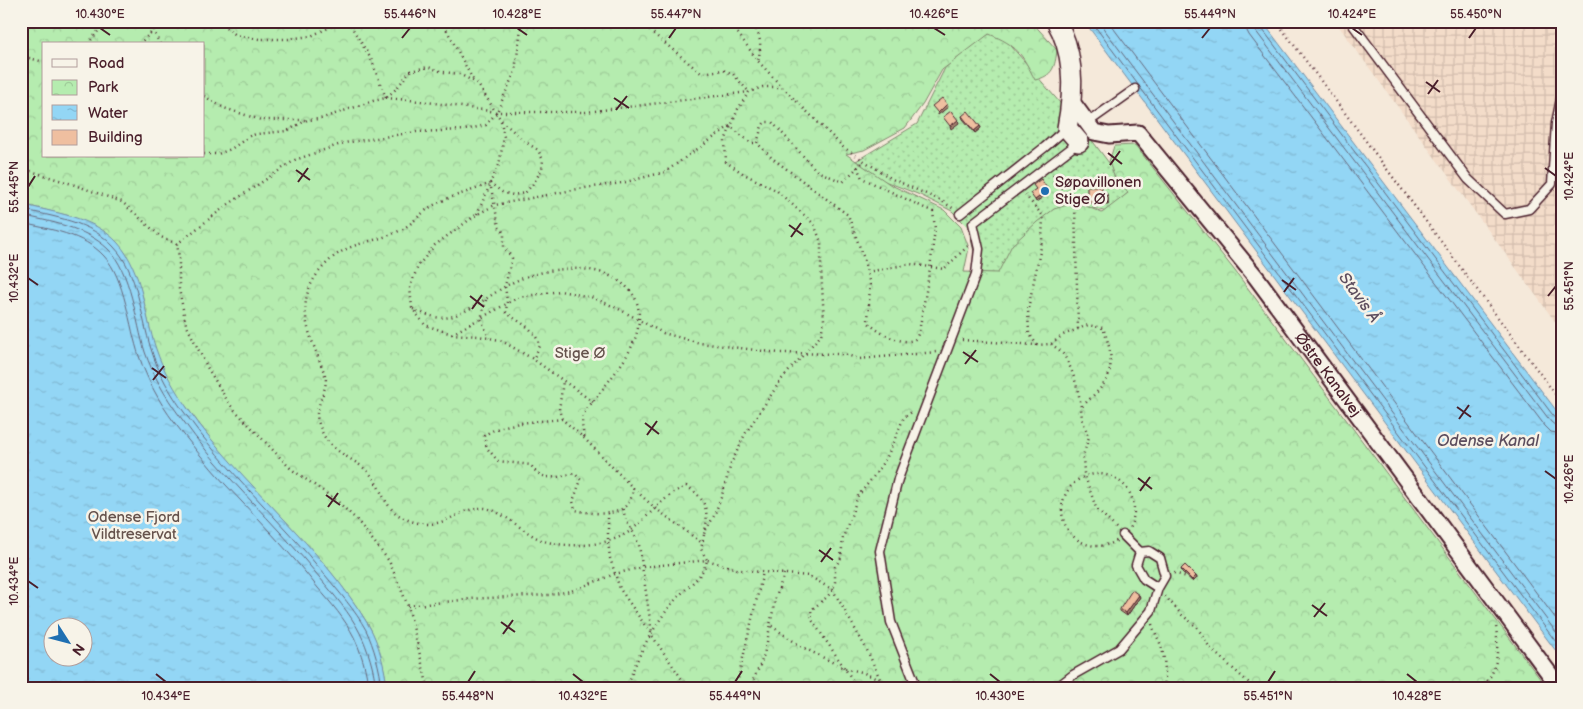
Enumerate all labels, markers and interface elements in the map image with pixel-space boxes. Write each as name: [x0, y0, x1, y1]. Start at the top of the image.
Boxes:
text: 10.430°E: [75, 7, 125, 22]
text: 55.446°N: [384, 7, 436, 22]
text: 10.428°E: [493, 7, 542, 22]
text: 55.447°N: [650, 7, 702, 22]
text: 10.426°E: [910, 7, 959, 22]
text: 55.449°N: [1184, 7, 1236, 22]
text: 10.424°E: [1328, 7, 1376, 22]
text: 55.450°N: [1450, 7, 1502, 22]
legend: [42, 42, 205, 158]
text: Road: [88, 54, 124, 73]
text: Park: [88, 78, 119, 97]
text: Water: [88, 104, 128, 123]
text: Building: [88, 128, 143, 147]
text: 10.424°E: [1562, 152, 1577, 200]
text: 55.445°N: [7, 161, 22, 213]
place label: Søpavillonen Stige Ø: [1055, 173, 1141, 209]
marker: Søpavillonen Stige Ø: [1039, 185, 1051, 197]
text: 10.432°E: [7, 253, 22, 302]
text: 55.451°N: [1562, 261, 1577, 311]
water label: Stavis Å: [1334, 267, 1386, 327]
street label: Østre Kanalvej: [1290, 329, 1365, 421]
park label: Stige Ø: [555, 344, 606, 363]
water label: Odense Kanal: [1437, 432, 1540, 451]
text: 10.426°E: [1562, 454, 1577, 503]
park label: Odense Fjord Vildtreservat: [88, 508, 180, 544]
text: 10.434°E: [7, 556, 22, 606]
north arrow: [42, 616, 92, 666]
text: N: [68, 640, 88, 659]
text: 10.434°E: [141, 689, 191, 704]
text: 55.448°N: [442, 689, 494, 704]
text: 10.432°E: [559, 689, 608, 704]
text: 55.449°N: [709, 689, 761, 704]
text: 10.430°E: [975, 689, 1025, 704]
text: 55.451°N: [1243, 689, 1293, 704]
text: 10.428°E: [1393, 689, 1442, 704]

